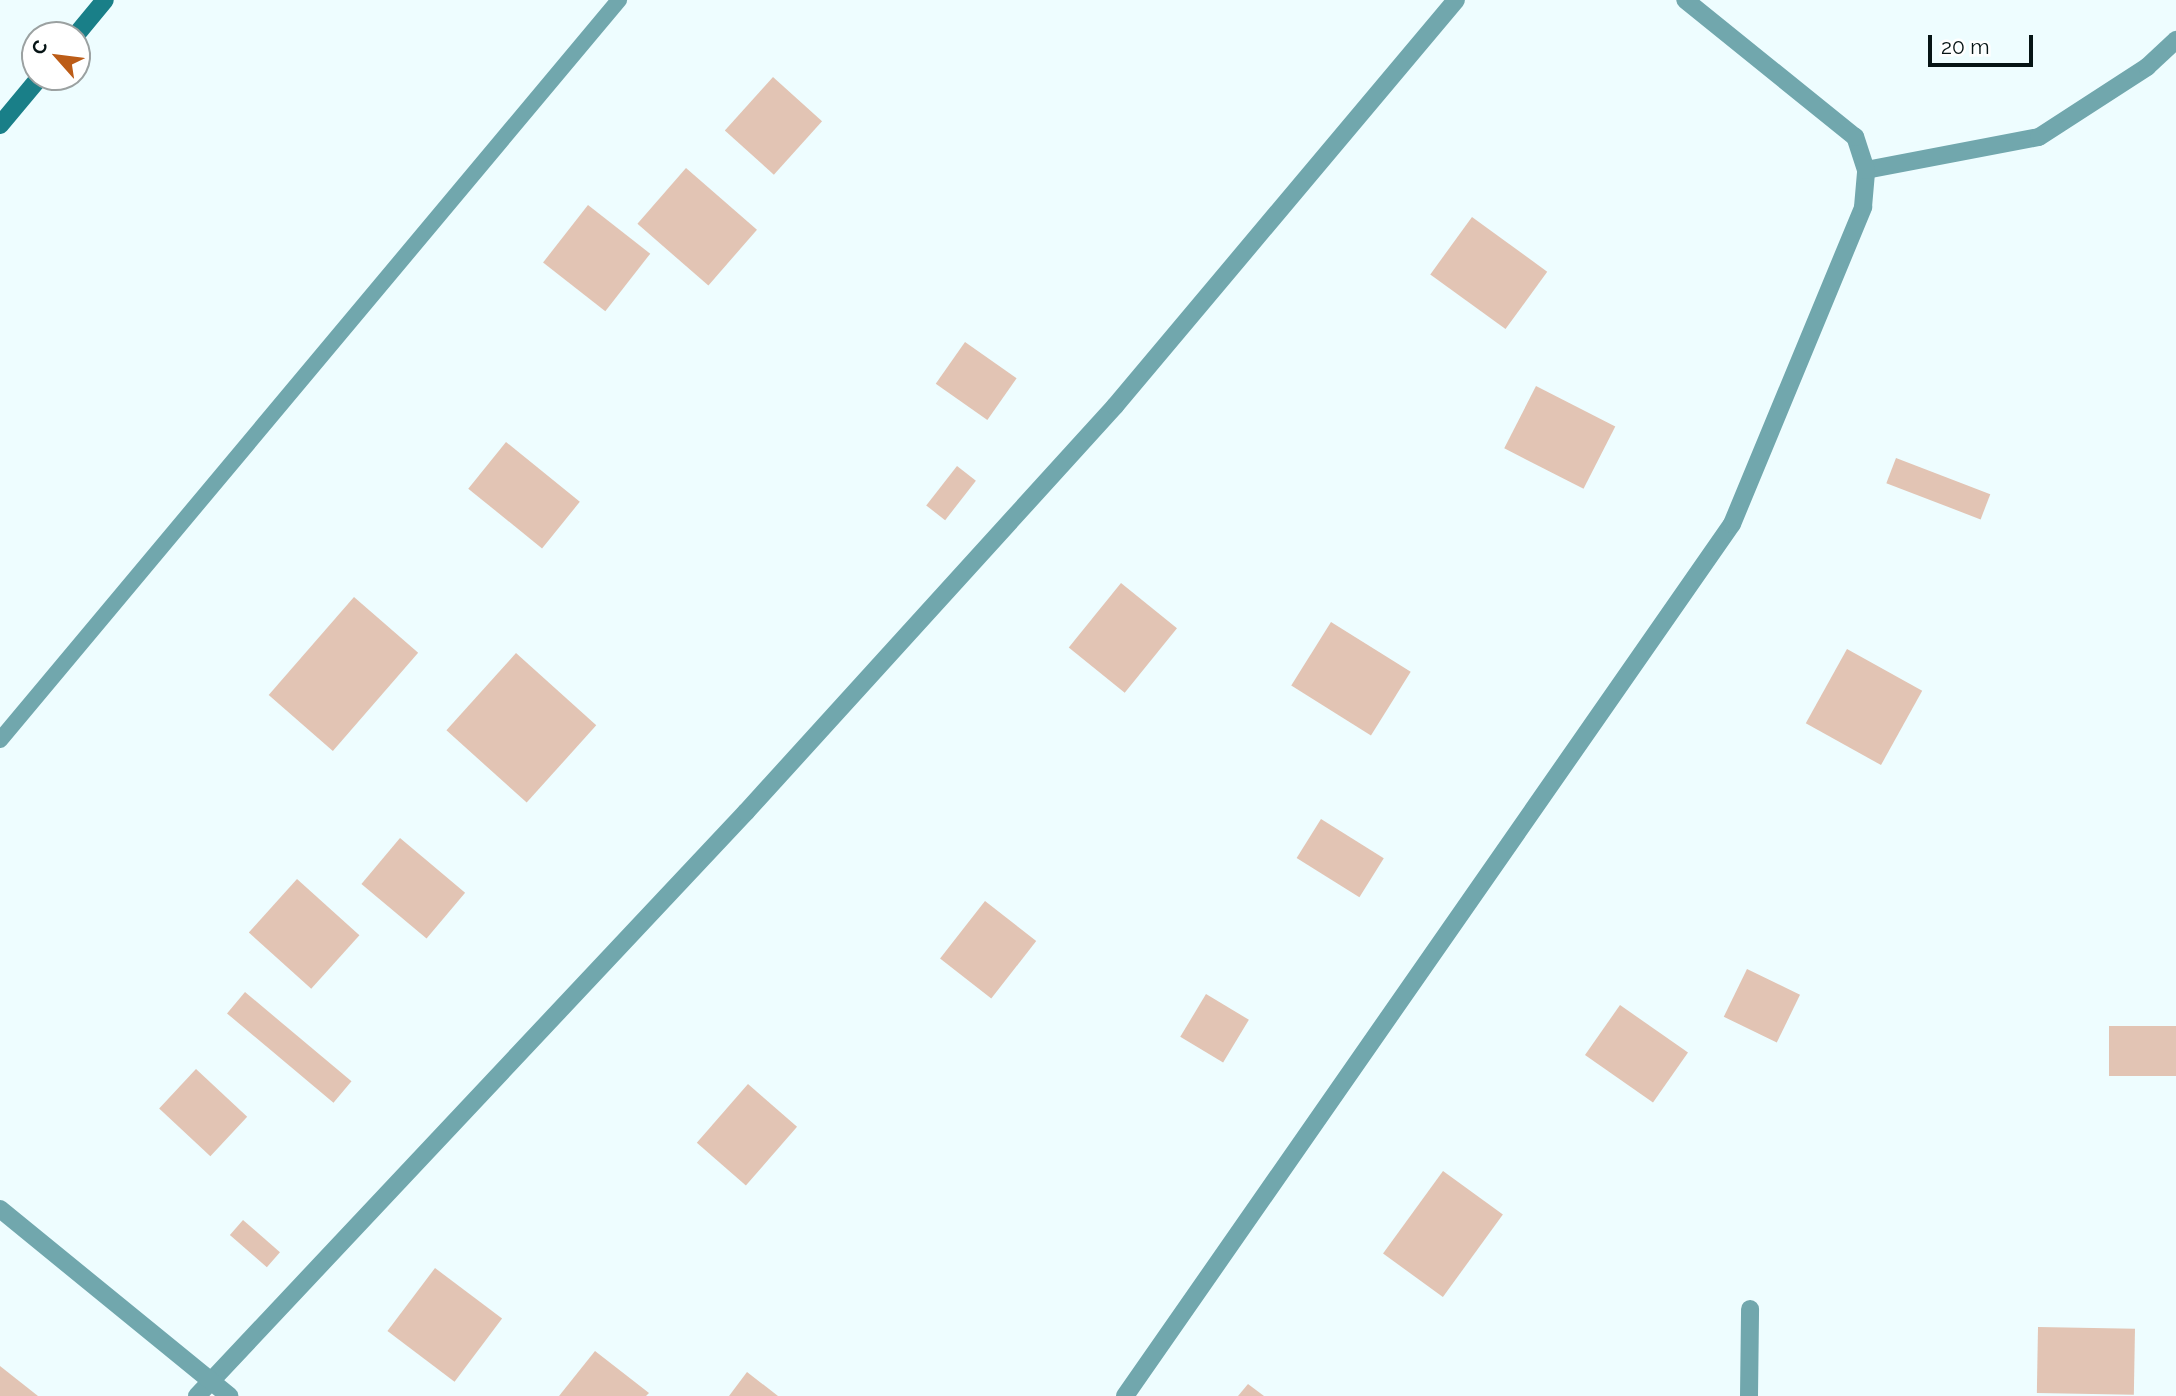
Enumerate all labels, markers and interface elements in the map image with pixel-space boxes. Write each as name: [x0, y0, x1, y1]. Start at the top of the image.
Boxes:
north arrow: [21, 21, 91, 91]
scale bar: [1931, 21, 2036, 65]
text: 20 m: [1941, 34, 1989, 59]
text: С: [26, 36, 52, 58]

